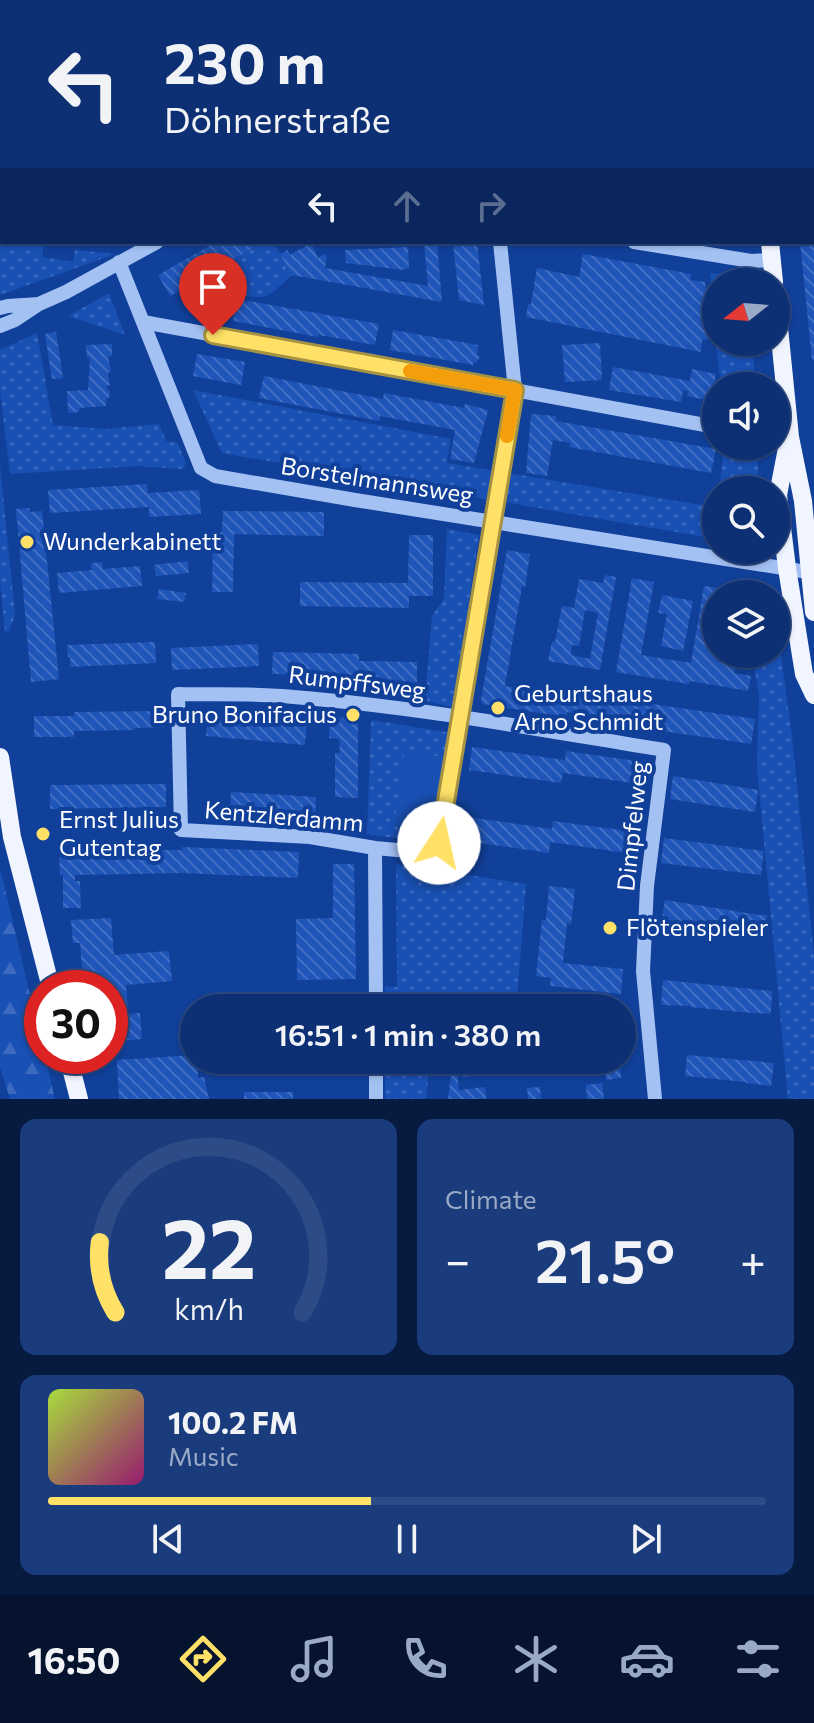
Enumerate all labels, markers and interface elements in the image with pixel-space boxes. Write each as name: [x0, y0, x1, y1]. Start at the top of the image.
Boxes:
text: 230 m: [164, 27, 325, 96]
icon: left: [32, 32, 136, 136]
text: Döhnerstraße: [164, 96, 391, 140]
icon: left: [301, 184, 345, 228]
icon: ahead: [385, 184, 429, 228]
icon: right: [469, 184, 513, 228]
pin: [179, 253, 247, 335]
icon: arrive: [191, 265, 235, 309]
north arrow: [702, 268, 790, 356]
map controls: [702, 268, 790, 668]
button: sound: [702, 372, 790, 460]
street label: Borstelmannsweg: [279, 450, 476, 509]
button: search: [702, 476, 790, 564]
place label: Wunderkabinett: [43, 526, 222, 555]
marker: Wunderkabinett: [18, 533, 36, 551]
button: layers: [702, 580, 790, 668]
street label: Rumpffsweg: [287, 659, 427, 704]
place label: Geburtshaus Arno Schmidt: [514, 678, 664, 735]
place label: Bruno Bonifacius: [152, 699, 337, 728]
marker: Geburtshaus Arno Schmidt: [489, 699, 507, 717]
marker: Bruno Bonifacius: [344, 706, 362, 724]
street label: Dimpfelweg: [610, 759, 653, 892]
street label: Kentzlerdamm: [203, 794, 365, 837]
position arrow: [397, 801, 481, 885]
place label: Ernst Julius Gutentag: [59, 804, 179, 861]
marker: Ernst Julius Gutentag: [34, 825, 52, 843]
place label: Flötenspieler: [626, 912, 769, 941]
marker: Flötenspieler: [601, 919, 619, 937]
speed limit sign: 30: [24, 970, 128, 1074]
text: 16:51 · 1 min · 380 m: [275, 1015, 541, 1052]
text: Climate: [445, 1183, 537, 1214]
text: 22: [161, 1194, 256, 1296]
text: 21.5°: [535, 1222, 675, 1295]
text: −: [445, 1232, 470, 1286]
text: +: [740, 1232, 766, 1286]
text: km/h: [174, 1291, 243, 1326]
text: 100.2 FM: [168, 1403, 298, 1440]
text: Music: [168, 1440, 239, 1471]
icon: previous: [146, 1517, 190, 1561]
icon: pause: [385, 1517, 429, 1561]
icon: next: [624, 1517, 668, 1561]
icon: directions: [175, 1631, 231, 1687]
icon: music: [286, 1631, 342, 1687]
icon: phone: [397, 1631, 453, 1687]
icon: climate: [508, 1631, 564, 1687]
icon: car: [619, 1631, 675, 1687]
icon: filters: [730, 1631, 786, 1687]
text: 16:50: [28, 1637, 120, 1681]

